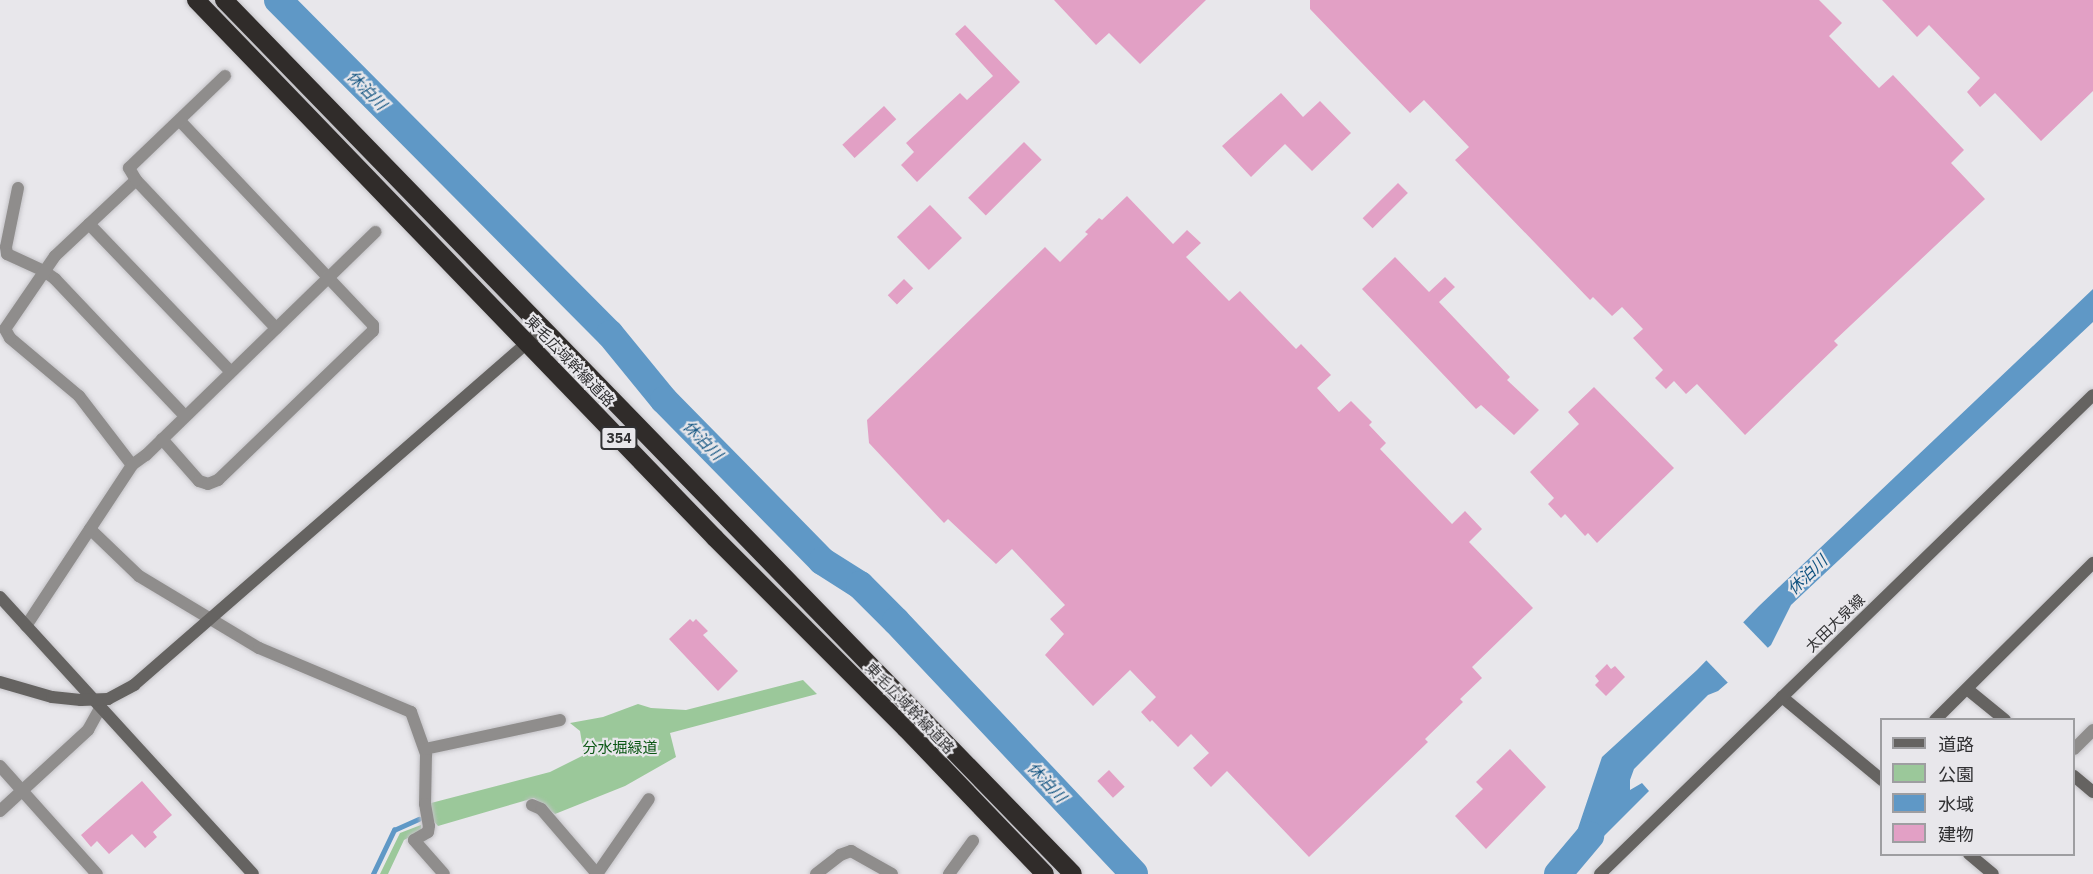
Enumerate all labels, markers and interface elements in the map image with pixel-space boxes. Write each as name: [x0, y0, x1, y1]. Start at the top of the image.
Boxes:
water label: 休泊川: [343, 66, 391, 114]
street label: 東毛広域幹線道路: [522, 312, 618, 410]
water label: 休泊川: [679, 416, 727, 464]
road number: 354: [600, 427, 638, 449]
water label: 休泊川: [1783, 551, 1831, 599]
street label: 太田大泉線: [1802, 590, 1868, 656]
street label: 東毛広域幹線道路: [862, 659, 958, 757]
legend: [1880, 718, 2075, 856]
text: 道路: [1938, 733, 1974, 756]
park label: 分水堀緑道: [583, 739, 657, 757]
water label: 休泊川: [1024, 758, 1070, 806]
text: 公園: [1938, 763, 1974, 786]
text: 水域: [1938, 793, 1974, 816]
text: 建物: [1938, 823, 1974, 846]

